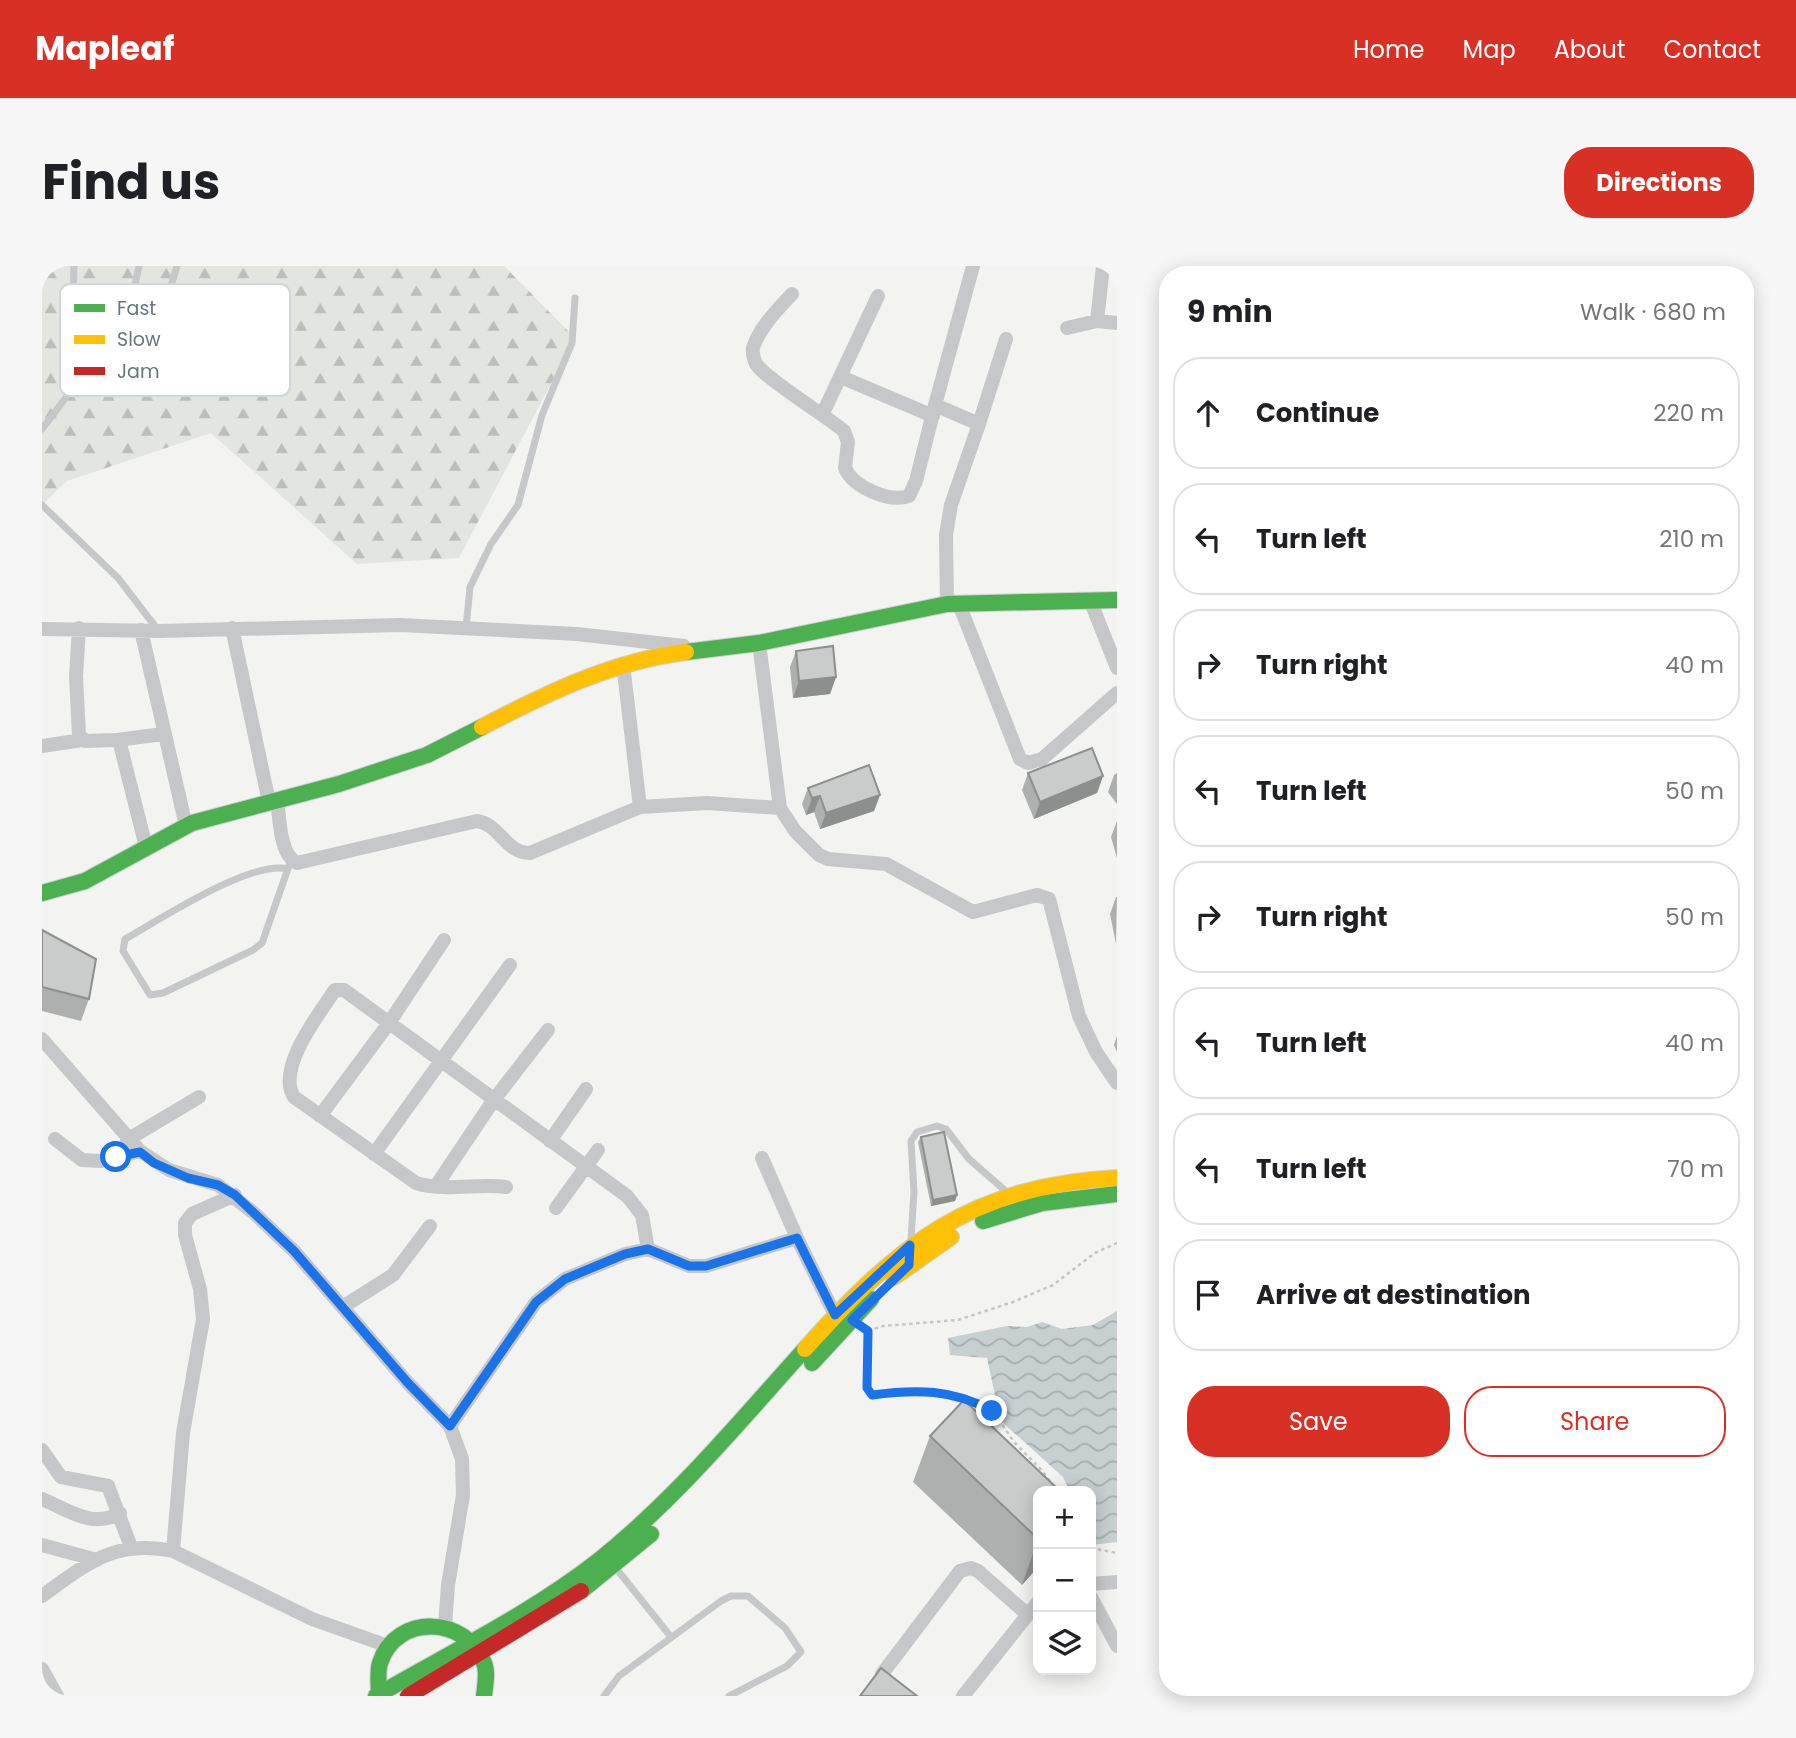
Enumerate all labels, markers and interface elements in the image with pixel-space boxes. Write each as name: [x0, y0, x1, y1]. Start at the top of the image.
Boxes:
text: Mapleaf: [35, 25, 174, 72]
text: Home: [1353, 33, 1425, 66]
text: Map: [1463, 33, 1516, 66]
text: About: [1554, 33, 1625, 66]
text: Contact: [1663, 33, 1761, 66]
button: Directions: [1564, 147, 1754, 218]
text: Find us: [42, 148, 220, 216]
legend: [60, 284, 290, 396]
text: 9 min: [1187, 290, 1273, 333]
text: Fast: [117, 295, 156, 322]
text: Walk · 680 m: [1580, 296, 1726, 328]
text: Slow: [117, 326, 161, 353]
text: Jam: [117, 358, 159, 385]
icon: ahead: [1189, 394, 1227, 432]
text: Continue: [1256, 395, 1379, 431]
text: 220 m: [1653, 397, 1724, 429]
icon: left: [1189, 520, 1227, 558]
text: Turn left: [1256, 521, 1367, 557]
text: 210 m: [1659, 523, 1724, 555]
icon: right: [1189, 646, 1227, 684]
text: Turn right: [1256, 647, 1388, 683]
text: 40 m: [1665, 649, 1724, 681]
icon: left: [1189, 772, 1227, 810]
text: Turn left: [1256, 773, 1367, 809]
text: 50 m: [1665, 775, 1724, 807]
icon: right: [1189, 898, 1227, 936]
text: Turn right: [1256, 899, 1388, 935]
text: 50 m: [1665, 901, 1724, 933]
icon: left: [1189, 1024, 1227, 1062]
text: Turn left: [1256, 1025, 1367, 1061]
text: 40 m: [1665, 1027, 1724, 1059]
route start: [100, 1141, 131, 1172]
icon: left: [1189, 1150, 1227, 1188]
text: Turn left: [1256, 1151, 1367, 1187]
text: 70 m: [1667, 1153, 1724, 1185]
icon: arrive: [1189, 1276, 1227, 1314]
text: Arrive at destination: [1256, 1277, 1531, 1313]
button: Save: [1187, 1386, 1450, 1457]
button: Share: [1464, 1386, 1726, 1457]
route end: [976, 1395, 1007, 1426]
map controls: [1033, 1486, 1096, 1675]
button: +: [1033, 1486, 1096, 1549]
button: −: [1033, 1549, 1096, 1612]
button: layers: [1033, 1612, 1096, 1675]

